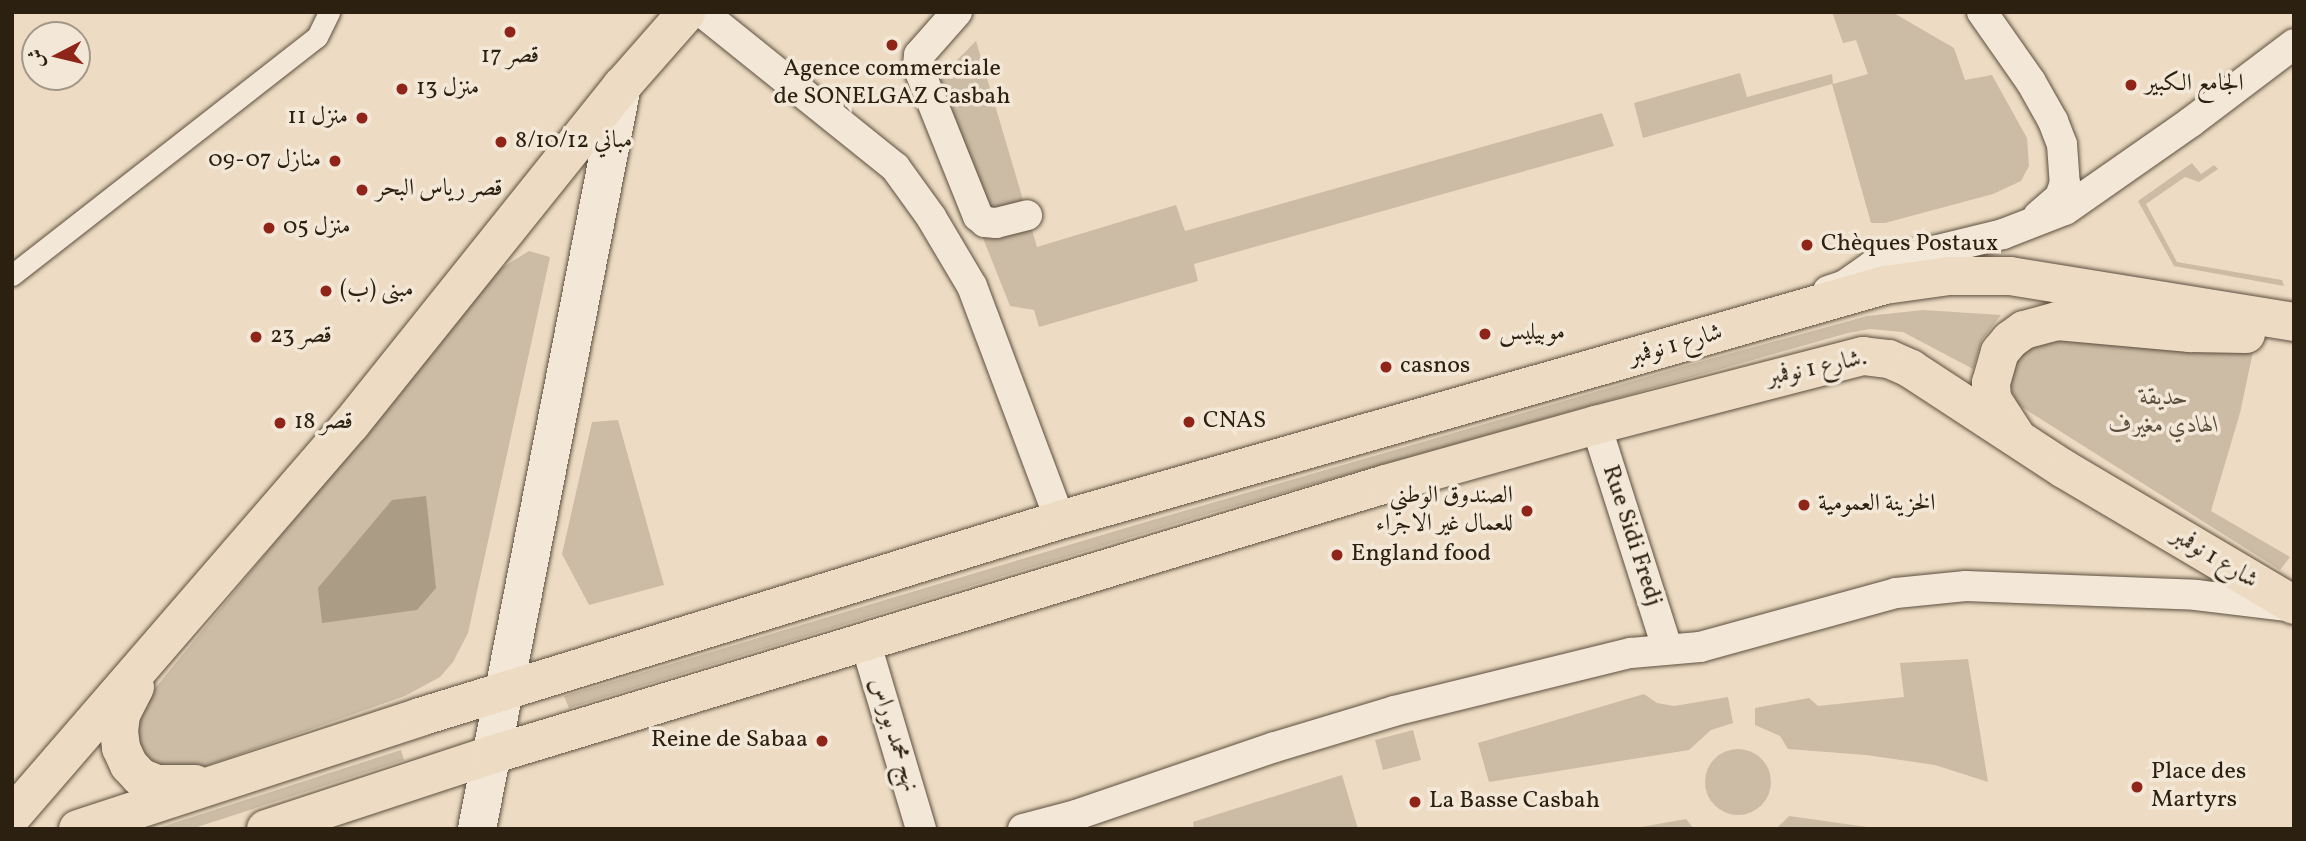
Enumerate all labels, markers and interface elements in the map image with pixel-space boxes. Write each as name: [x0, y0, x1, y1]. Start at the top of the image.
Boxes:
north arrow: [21, 21, 91, 91]
marker: قصر 17: [502, 24, 518, 40]
marker: Agence commerciale de SONELGAZ Casbah: [884, 37, 900, 53]
place label: قصر 17: [481, 43, 539, 71]
text: ش: [23, 47, 51, 69]
place label: Agence commerciale de SONELGAZ Casbah: [773, 56, 1011, 112]
place label: الجامع الكبير: [2145, 71, 2244, 99]
place label: منزل 13: [416, 75, 479, 103]
marker: الجامع الكبير: [2123, 77, 2139, 93]
marker: منزل 13: [394, 81, 410, 97]
place label: منزل 11: [288, 104, 348, 132]
marker: منزل 11: [354, 110, 370, 126]
place label: مباني 8/10/12: [515, 128, 632, 156]
marker: مباني 8/10/12: [493, 134, 509, 150]
place label: منازل 07-09: [208, 147, 321, 175]
marker: منازل 07-09: [327, 153, 343, 169]
place label: قصر رياس البحر: [376, 176, 503, 204]
marker: قصر رياس البحر: [354, 182, 370, 198]
place label: منزل 05: [283, 214, 351, 242]
marker: منزل 05: [261, 220, 277, 236]
place label: Chèques Postaux: [1821, 231, 1998, 259]
marker: Chèques Postaux: [1799, 237, 1815, 253]
place label: مبنى (ب): [340, 277, 414, 305]
marker: مبنى (ب): [318, 283, 334, 299]
street label: شارع 1 نوفمبر: [1626, 319, 1726, 373]
place label: موبيليس: [1499, 320, 1565, 348]
place label: قصر 23: [270, 323, 332, 351]
marker: موبيليس: [1477, 326, 1493, 342]
marker: قصر 23: [248, 329, 264, 345]
street label: شارع 1 نوفمبر.: [1764, 344, 1870, 394]
place label: casnos: [1400, 353, 1470, 381]
marker: casnos: [1378, 359, 1394, 375]
park label: حديقة الهادي مغيرف: [2109, 385, 2219, 441]
place label: CNAS: [1203, 408, 1266, 436]
place label: قصر 18: [294, 409, 353, 437]
marker: CNAS: [1181, 414, 1197, 430]
marker: قصر 18: [272, 415, 288, 431]
street label: Rue Sidi Fredj: [1595, 462, 1667, 610]
place label: الصندوق الوطني للعمال غير الاجراء: [1376, 483, 1513, 539]
place label: الخزينة العمومية: [1818, 491, 1935, 519]
marker: الخزينة العمومية: [1796, 497, 1812, 513]
marker: الصندوق الوطني للعمال غير الاجراء: [1519, 503, 1535, 519]
street label: شارع 1 نوفمبر: [2165, 522, 2263, 596]
place label: England food: [1351, 541, 1491, 569]
marker: England food: [1329, 547, 1345, 563]
street label: نهج محمد بوراس: [862, 674, 924, 796]
place label: Reine de Sabaa: [651, 727, 808, 755]
marker: Reine de Sabaa: [814, 733, 830, 749]
place label: Place des Martyrs: [2151, 759, 2246, 815]
marker: Place des Martyrs: [2129, 779, 2145, 795]
place label: La Basse Casbah: [1429, 788, 1600, 816]
marker: La Basse Casbah: [1407, 794, 1423, 810]

